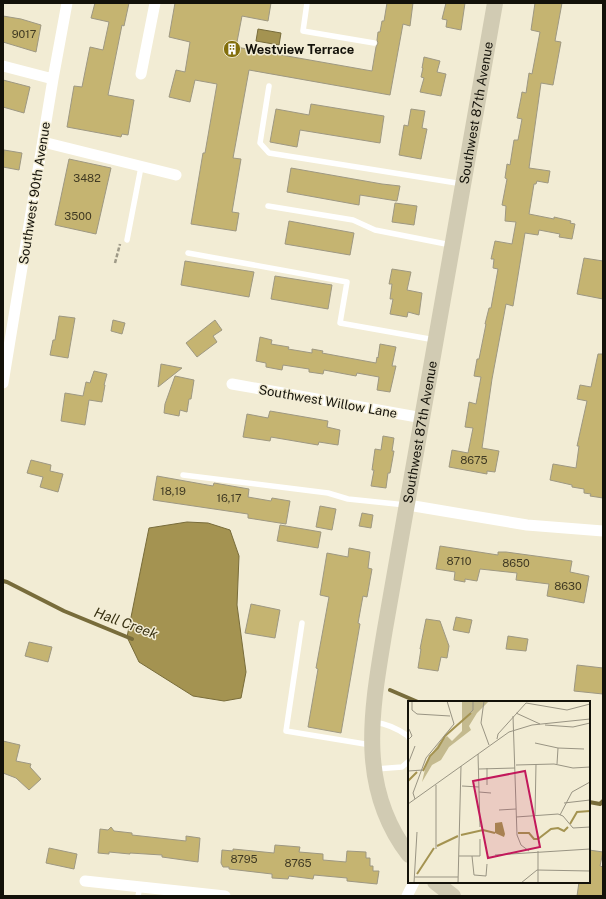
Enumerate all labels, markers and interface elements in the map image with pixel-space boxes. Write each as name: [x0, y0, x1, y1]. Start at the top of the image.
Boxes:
house number: 9017: [12, 28, 37, 40]
building icon: Westview Terrace: [222, 39, 242, 59]
street label: Southwest 87th Avenue: [456, 40, 496, 185]
place label: Westview Terrace: [245, 42, 354, 57]
street label: Southwest 90th Avenue: [16, 121, 53, 265]
house number: 3482: [73, 172, 101, 184]
house number: 3500: [64, 210, 92, 222]
street label: Southwest 87th Avenue: [400, 360, 440, 504]
street label: Southwest Willow Lane: [257, 382, 398, 421]
house number: 8675: [460, 454, 488, 466]
house number: 18,19: [160, 485, 186, 497]
house number: 16,17: [216, 492, 242, 504]
house number: 8710: [447, 555, 472, 567]
house number: 8650: [502, 557, 530, 569]
house number: 8630: [554, 580, 582, 592]
water label: Hall Creek: [92, 604, 160, 642]
inset map: [408, 701, 590, 883]
house number: 8795: [230, 853, 258, 865]
house number: 8765: [284, 857, 312, 869]

